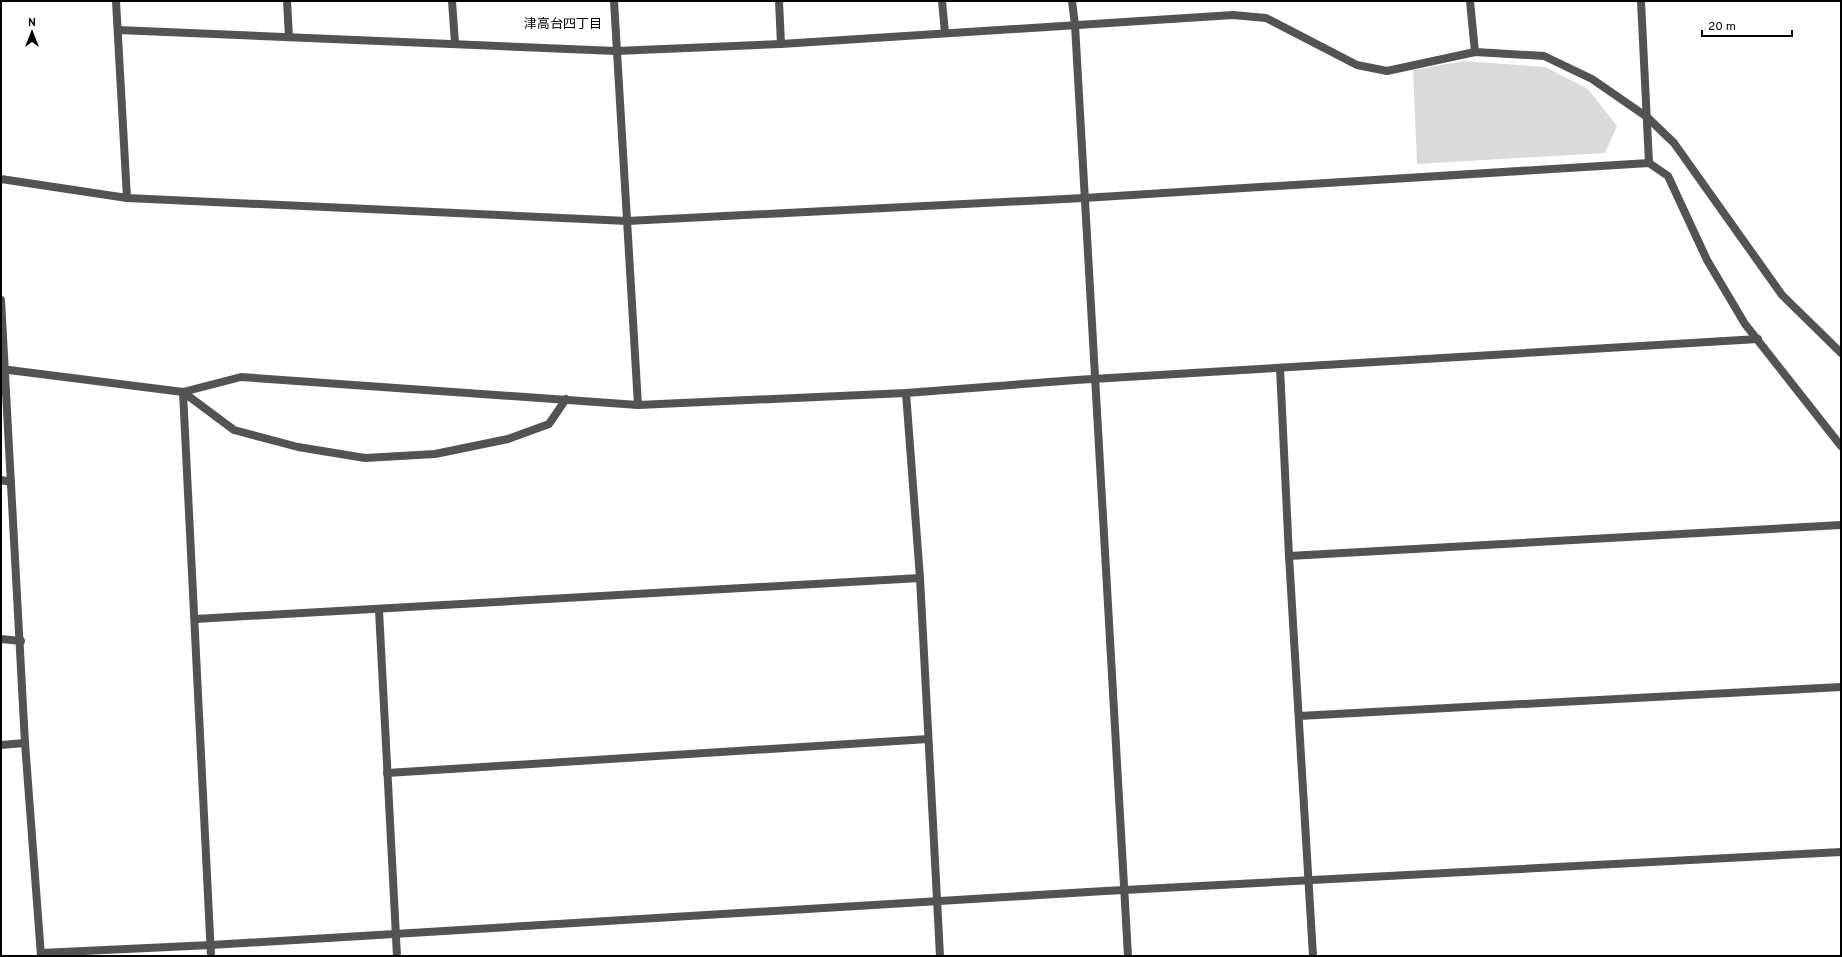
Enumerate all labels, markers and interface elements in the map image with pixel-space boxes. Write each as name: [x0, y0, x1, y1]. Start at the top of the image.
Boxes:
north arrow: [12, 12, 52, 52]
scale bar: [1702, 12, 1792, 38]
text: N: [28, 16, 36, 30]
district label: 津高台四丁目: [524, 17, 602, 33]
text: 20 m: [1708, 19, 1736, 35]

